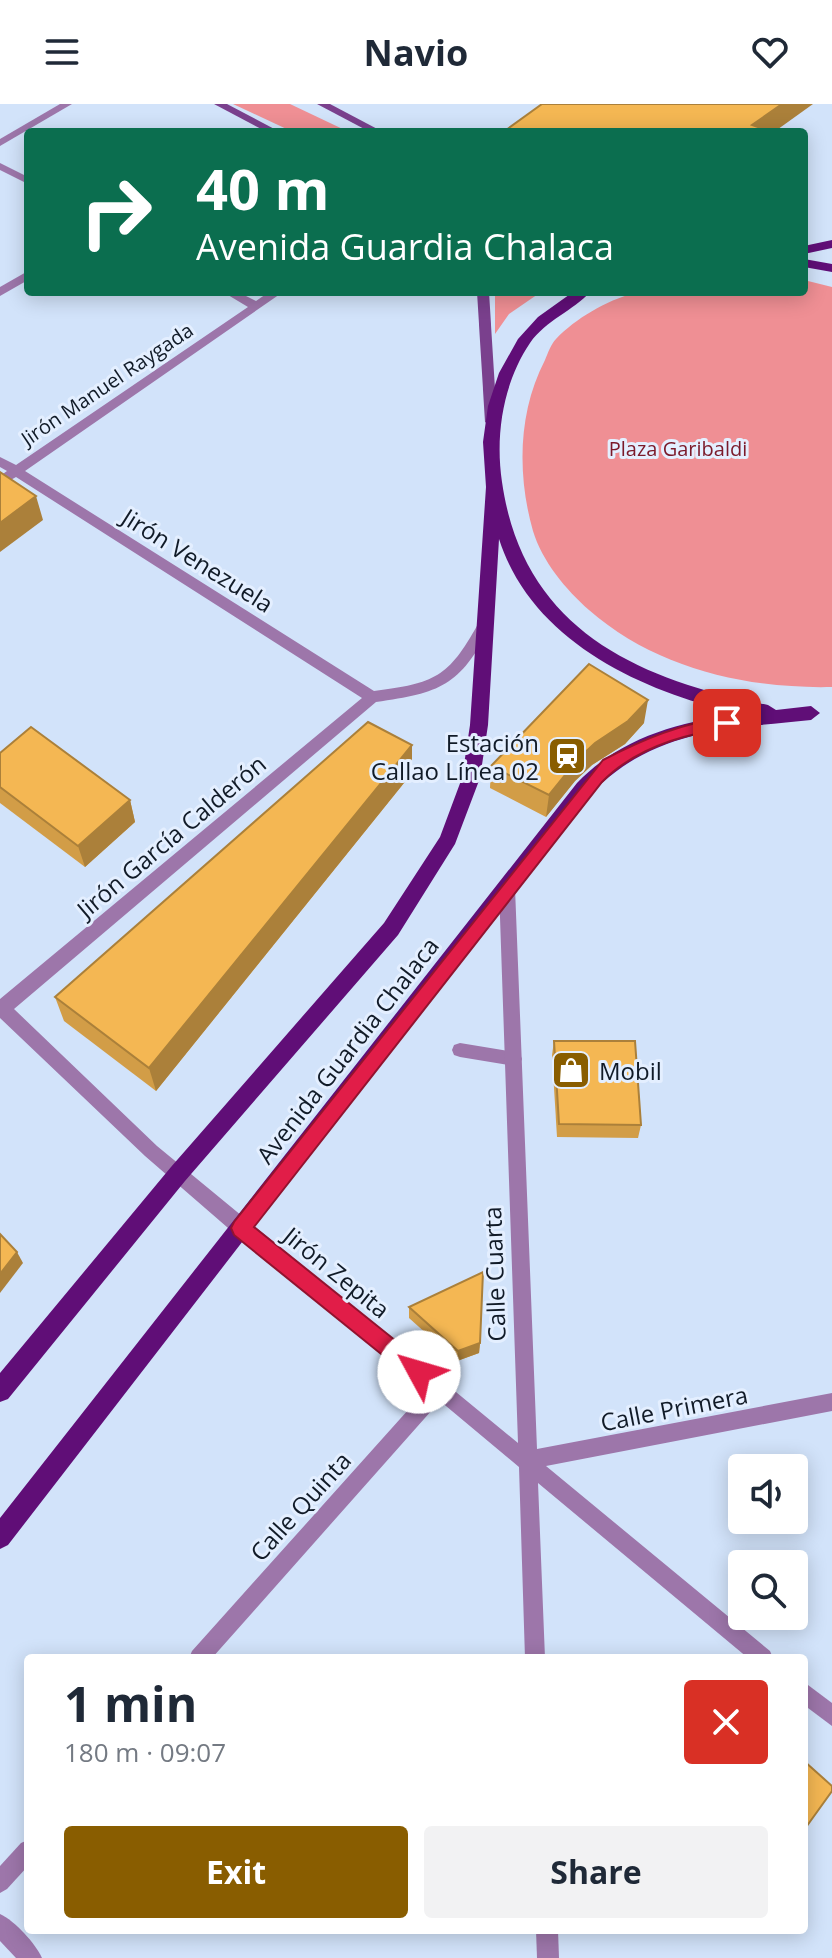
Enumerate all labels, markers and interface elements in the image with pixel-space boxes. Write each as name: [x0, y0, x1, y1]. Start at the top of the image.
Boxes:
text: Navio: [364, 28, 468, 77]
icon: menu: [40, 30, 84, 74]
icon: heart: [748, 30, 792, 74]
text: 40 m: [196, 150, 330, 226]
icon: right: [64, 160, 168, 264]
text: Avenida Guardia Chalaca: [196, 222, 614, 271]
street label: Jirón Manuel Raygada: [14, 316, 198, 453]
park label: Plaza Garibaldi: [609, 435, 747, 462]
street label: Jirón Venezuela: [114, 499, 280, 620]
pin: [693, 689, 761, 757]
icon: arrive: [705, 701, 749, 745]
place label: Estación Callao Línea 02: [371, 726, 539, 787]
station icon: Estación Callao Línea 02: [546, 735, 588, 777]
street label: Jirón García Calderón: [68, 747, 272, 926]
street label: Avenida Guardia Chalaca: [248, 930, 446, 1170]
shop icon: Mobil: [550, 1049, 592, 1091]
place label: Mobil: [599, 1054, 662, 1087]
street label: Calle Cuarta: [475, 1206, 513, 1342]
street label: Jirón Zepita: [276, 1218, 397, 1325]
position arrow: [377, 1330, 461, 1414]
street label: Calle Primera: [598, 1378, 750, 1438]
street label: Calle Quinta: [242, 1444, 358, 1568]
map controls: [728, 1454, 808, 1630]
button: sound: [728, 1454, 808, 1534]
button: search: [728, 1550, 808, 1630]
text: 1 min: [64, 1671, 197, 1736]
button: close: [684, 1680, 768, 1764]
text: 180 m · 09:07: [64, 1734, 226, 1770]
button: Exit: [64, 1826, 408, 1918]
button: Share: [424, 1826, 768, 1918]

